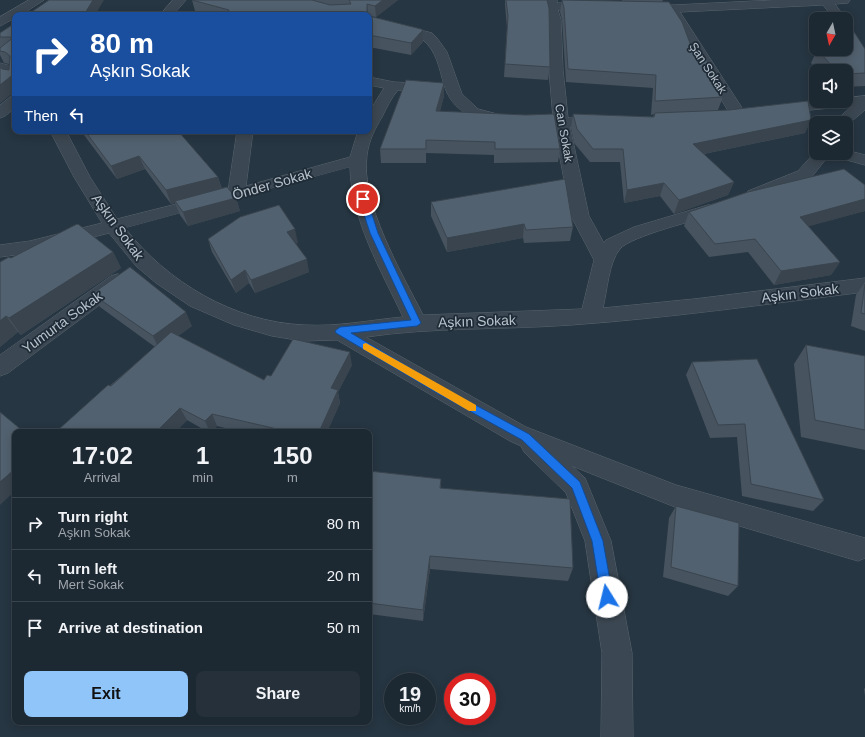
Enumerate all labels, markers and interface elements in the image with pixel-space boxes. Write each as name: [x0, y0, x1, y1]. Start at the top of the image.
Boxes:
north arrow: [809, 12, 853, 56]
map controls: [809, 12, 853, 160]
icon: right: [24, 28, 76, 80]
text: 80 m: [90, 28, 154, 59]
street label: Şan Sokak: [686, 40, 730, 97]
text: Aşkın Sokak: [90, 61, 190, 81]
button: sound: [809, 64, 853, 108]
street label: Can Sokak: [552, 103, 576, 164]
icon: left: [66, 104, 88, 126]
text: Then: [24, 107, 58, 124]
button: layers: [809, 116, 853, 160]
street label: Önder Sokak: [230, 164, 314, 203]
pin: [346, 182, 380, 216]
icon: arrive: [352, 188, 374, 210]
street label: Aşkın Sokak: [89, 191, 148, 264]
street label: Aşkın Sokak: [760, 280, 841, 306]
street label: Yumurta Sokak: [19, 287, 106, 356]
street label: Aşkın Sokak: [438, 312, 517, 330]
text: 17:02: [71, 442, 133, 469]
text: 1: [196, 442, 209, 469]
text: 150: [273, 442, 313, 469]
text: Arrival: [84, 470, 121, 485]
text: min: [192, 470, 213, 485]
text: m: [287, 470, 298, 485]
text: Turn right: [58, 508, 128, 525]
icon: right: [24, 513, 46, 535]
text: 80 m: [327, 515, 360, 532]
text: Aşkın Sokak: [58, 525, 130, 540]
text: Turn left: [58, 560, 117, 577]
icon: left: [24, 565, 46, 587]
text: 20 m: [327, 567, 360, 584]
position arrow: [586, 576, 628, 618]
text: Mert Sokak: [58, 577, 124, 592]
icon: arrive: [24, 617, 46, 639]
text: Arrive at destination: [58, 619, 203, 636]
text: 50 m: [327, 619, 360, 636]
button: Exit: [24, 671, 188, 717]
button: Share: [196, 671, 360, 717]
speed limit sign: 30: [444, 673, 496, 725]
text: 19: [399, 683, 421, 705]
text: km/h: [399, 703, 421, 714]

